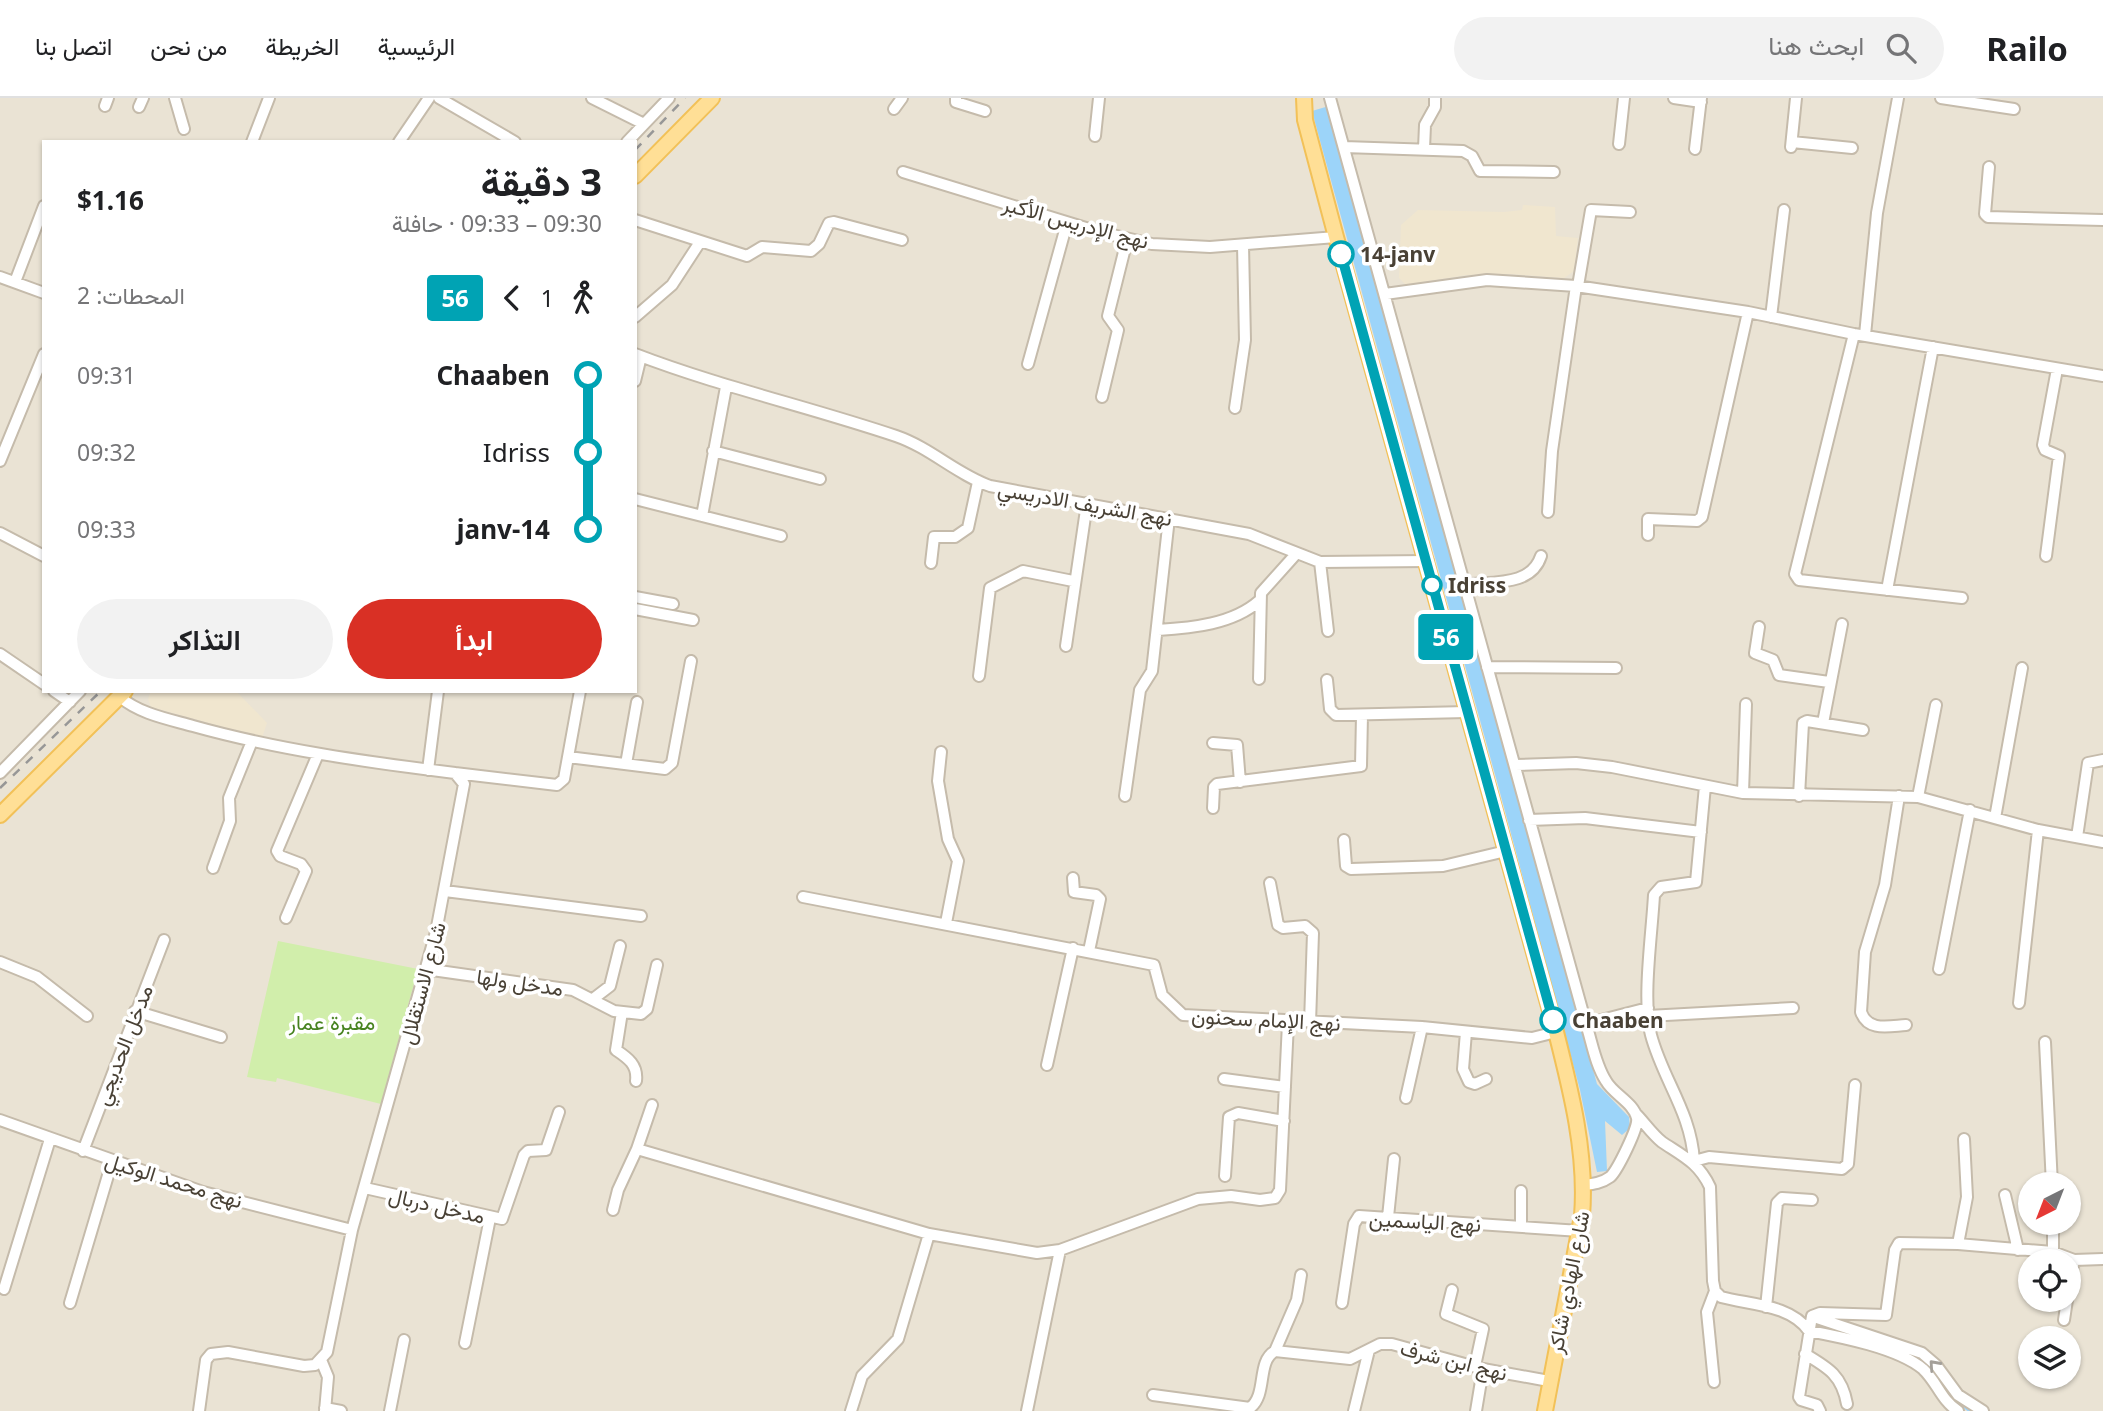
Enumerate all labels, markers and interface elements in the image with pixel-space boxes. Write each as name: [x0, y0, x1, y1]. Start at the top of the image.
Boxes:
search box: [1454, 17, 1944, 80]
text: Railo: [1986, 26, 2068, 71]
text: ابحث هنا: [1768, 27, 1864, 63]
text: اتصل بنا: [35, 29, 112, 62]
text: من نحن: [150, 29, 227, 62]
text: الخريطة: [265, 29, 339, 62]
text: الرئيسية: [377, 29, 455, 62]
icon: search: [1882, 29, 1920, 67]
text: 3 دقيقة: [481, 155, 602, 207]
text: $1.16: [77, 182, 144, 218]
street label: نهج الإدريس الأكبر: [999, 189, 1152, 256]
text: 09:30 – 09:33 · حافلة: [392, 207, 602, 239]
place label: 14-janv: [1360, 240, 1435, 268]
marker: 14-janv: [1328, 241, 1354, 267]
text: المحطات: 2: [77, 279, 185, 311]
icon: back: [493, 279, 531, 317]
icon: walk: [564, 279, 602, 317]
text: 56: [441, 281, 469, 314]
text: 1: [541, 282, 554, 314]
text: Chaaben: [436, 357, 550, 393]
text: 09:31: [77, 359, 136, 391]
text: Idriss: [483, 434, 550, 470]
text: 09:32: [77, 436, 136, 468]
street label: نهج الشريف الادريسي: [995, 474, 1174, 536]
text: 14-janv: [457, 511, 550, 547]
text: 09:33: [77, 513, 136, 545]
place label: Idriss: [1448, 571, 1506, 599]
marker: Idriss: [1422, 575, 1442, 595]
button: التذاكر: [77, 599, 333, 679]
button: ابدأ: [347, 599, 602, 679]
line badge: 56: [1414, 614, 1478, 660]
text: 56: [1432, 620, 1460, 653]
street label: شارع الاستقلال: [392, 919, 453, 1048]
street label: مدخل ولها: [475, 962, 565, 1002]
street label: مدخل الحديجي: [87, 981, 163, 1111]
street label: نهج الإمام سحنون: [1191, 1001, 1341, 1038]
place label: Chaaben: [1572, 1006, 1664, 1034]
marker: Chaaben: [1540, 1007, 1566, 1033]
park label: مقبرة عمار: [288, 1008, 375, 1036]
street label: نهج محمد الوكيل: [101, 1146, 246, 1215]
north arrow: [2018, 1172, 2081, 1236]
map controls: [2018, 1172, 2081, 1389]
street label: مدخل دربال: [386, 1180, 488, 1230]
street label: نهج الياسمين: [1368, 1204, 1482, 1239]
street label: شارع الهادي شاكر: [1540, 1208, 1599, 1357]
button: locate: [2018, 1249, 2081, 1312]
button: layers: [2018, 1326, 2081, 1389]
street label: نهج ابن شرف: [1397, 1333, 1510, 1388]
one-way arrow: [1930, 1360, 1942, 1373]

